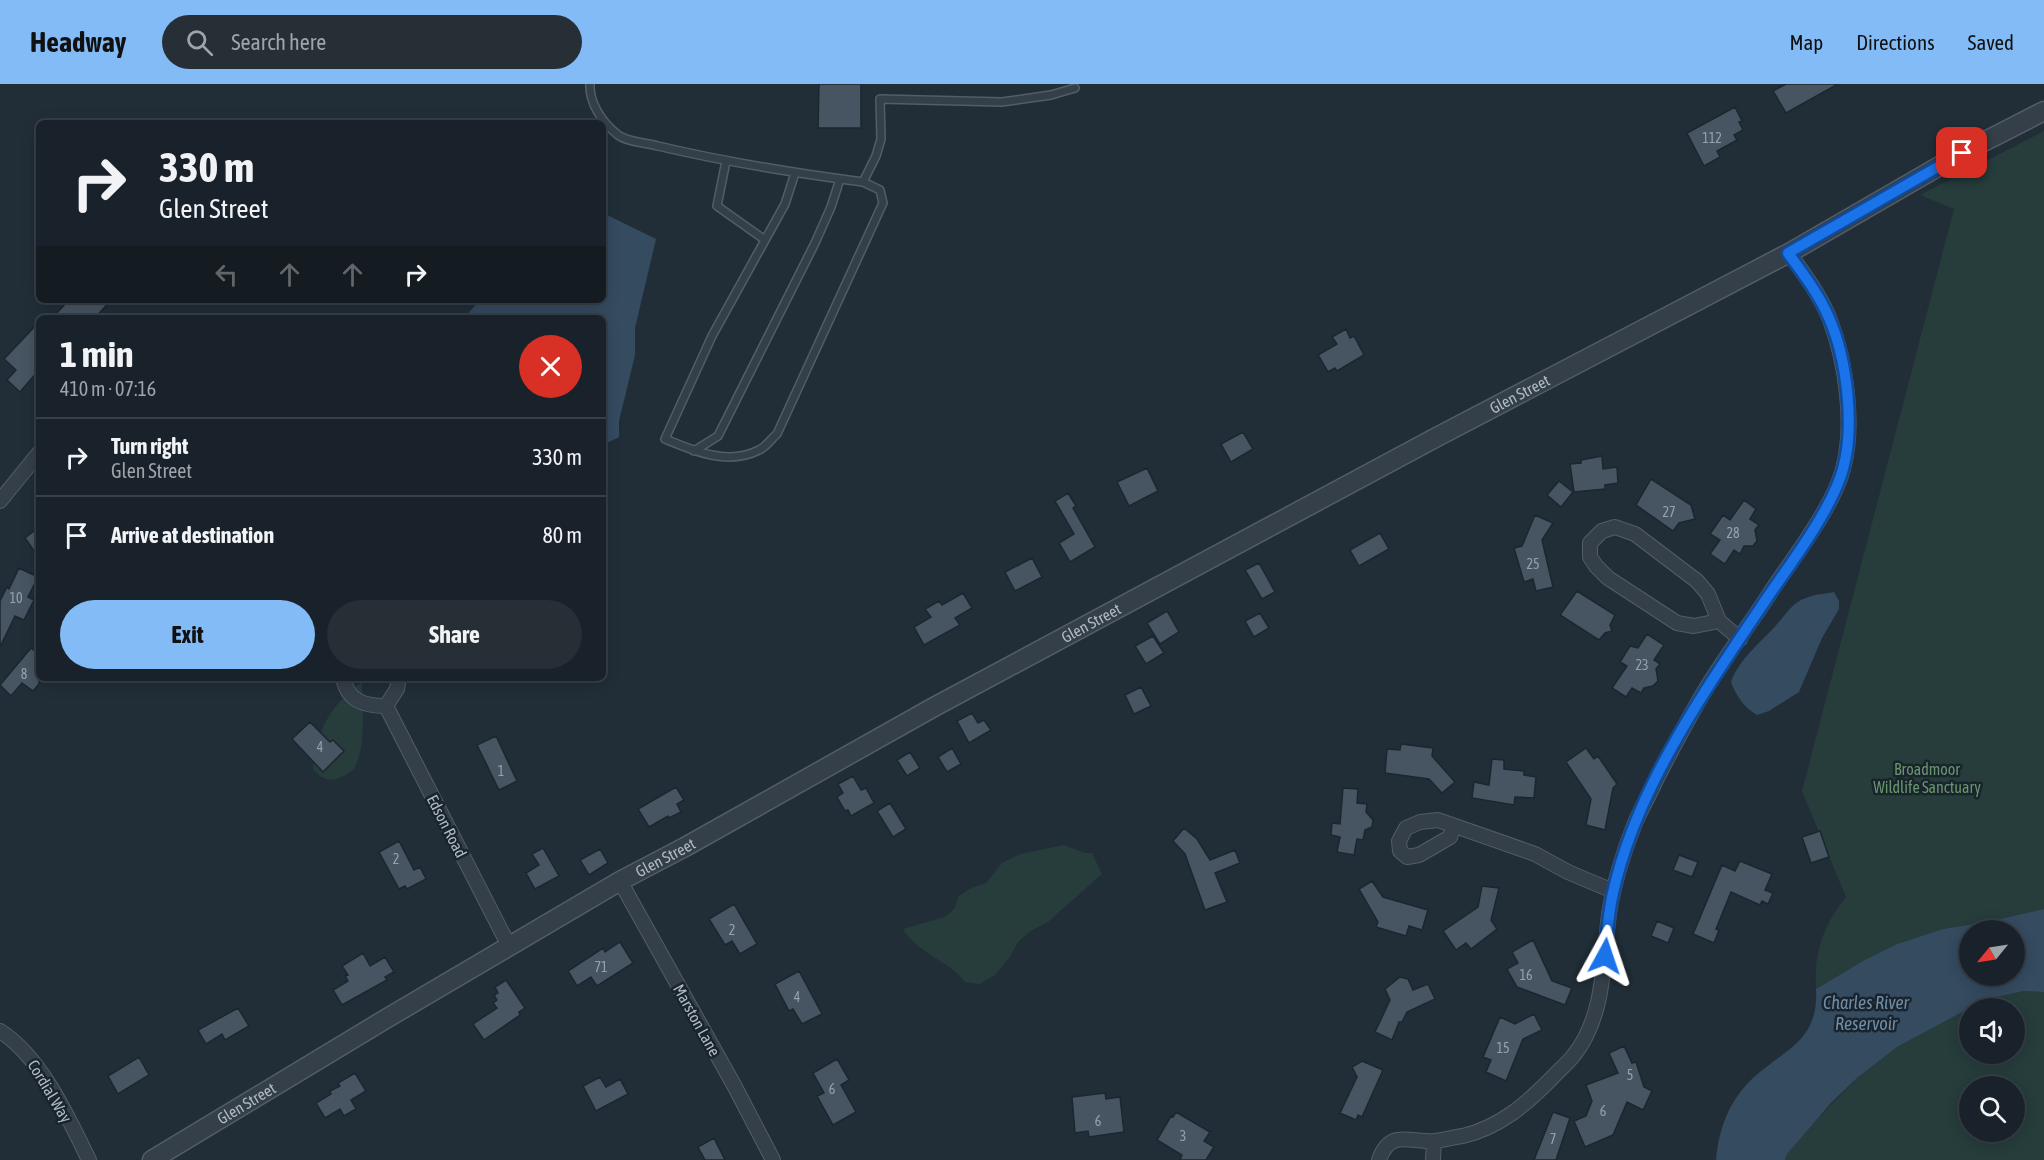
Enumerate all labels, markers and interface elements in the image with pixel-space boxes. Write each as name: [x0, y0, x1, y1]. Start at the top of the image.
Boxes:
search box: [162, 15, 582, 69]
text: Headway: [30, 26, 126, 58]
icon: search: [183, 26, 216, 59]
text: Search here: [231, 29, 326, 55]
text: Map: [1789, 30, 1823, 54]
text: Directions: [1856, 30, 1935, 54]
text: Saved: [1968, 30, 2014, 54]
pin: [1936, 127, 1987, 178]
house number: 112: [1702, 130, 1722, 146]
icon: arrive: [1945, 136, 1978, 169]
text: 330 m: [159, 143, 254, 191]
icon: right: [60, 144, 138, 222]
text: Glen Street: [159, 193, 269, 224]
icon: left: [210, 258, 243, 291]
icon: ahead: [273, 258, 306, 291]
icon: ahead: [336, 258, 369, 291]
icon: right: [399, 258, 432, 291]
text: 1 min: [60, 333, 134, 375]
button: close: [519, 335, 582, 398]
street label: Glen Street: [1487, 371, 1553, 417]
text: 410 m · 07:16: [60, 377, 156, 400]
text: Turn right: [111, 433, 188, 459]
icon: right: [60, 441, 93, 474]
text: 330 m: [532, 444, 582, 470]
text: Glen Street: [111, 459, 192, 482]
house number: 27: [1662, 504, 1676, 520]
icon: arrive: [60, 519, 93, 552]
text: Arrive at destination: [111, 522, 274, 548]
text: 80 m: [542, 522, 582, 548]
house number: 28: [1726, 525, 1740, 541]
house number: 25: [1526, 556, 1540, 572]
house number: 10: [9, 590, 23, 606]
street label: Glen Street: [1058, 599, 1124, 646]
button: Exit: [60, 600, 315, 669]
button: Share: [327, 600, 582, 669]
house number: 23: [1635, 657, 1649, 673]
house number: 8: [21, 666, 28, 682]
house number: 4: [317, 739, 324, 755]
park label: Broadmoor Wildlife Sanctuary: [1873, 760, 1981, 797]
house number: 1: [498, 763, 504, 779]
street label: Edson Road: [424, 792, 470, 860]
street label: Glen Street: [632, 834, 699, 880]
house number: 2: [393, 851, 399, 867]
north arrow: [1959, 920, 2025, 986]
map controls: [1959, 920, 2025, 1142]
house number: 2: [729, 922, 735, 938]
position arrow: [1573, 924, 1637, 988]
house number: 71: [594, 959, 608, 975]
house number: 16: [1519, 967, 1533, 983]
street label: Marston Lane: [670, 981, 724, 1059]
house number: 4: [794, 989, 801, 1005]
water label: Charles River Reservoir: [1823, 992, 1910, 1034]
button: sound: [1959, 998, 2025, 1064]
house number: 15: [1496, 1040, 1510, 1056]
street label: Cordial Way: [23, 1056, 76, 1126]
house number: 5: [1627, 1067, 1633, 1083]
button: search: [1959, 1076, 2025, 1142]
street label: Glen Street: [214, 1078, 279, 1128]
house number: 6: [829, 1081, 836, 1097]
house number: 6: [1600, 1103, 1607, 1119]
house number: 6: [1095, 1113, 1102, 1129]
house number: 3: [1180, 1128, 1186, 1144]
house number: 7: [1550, 1131, 1556, 1147]

